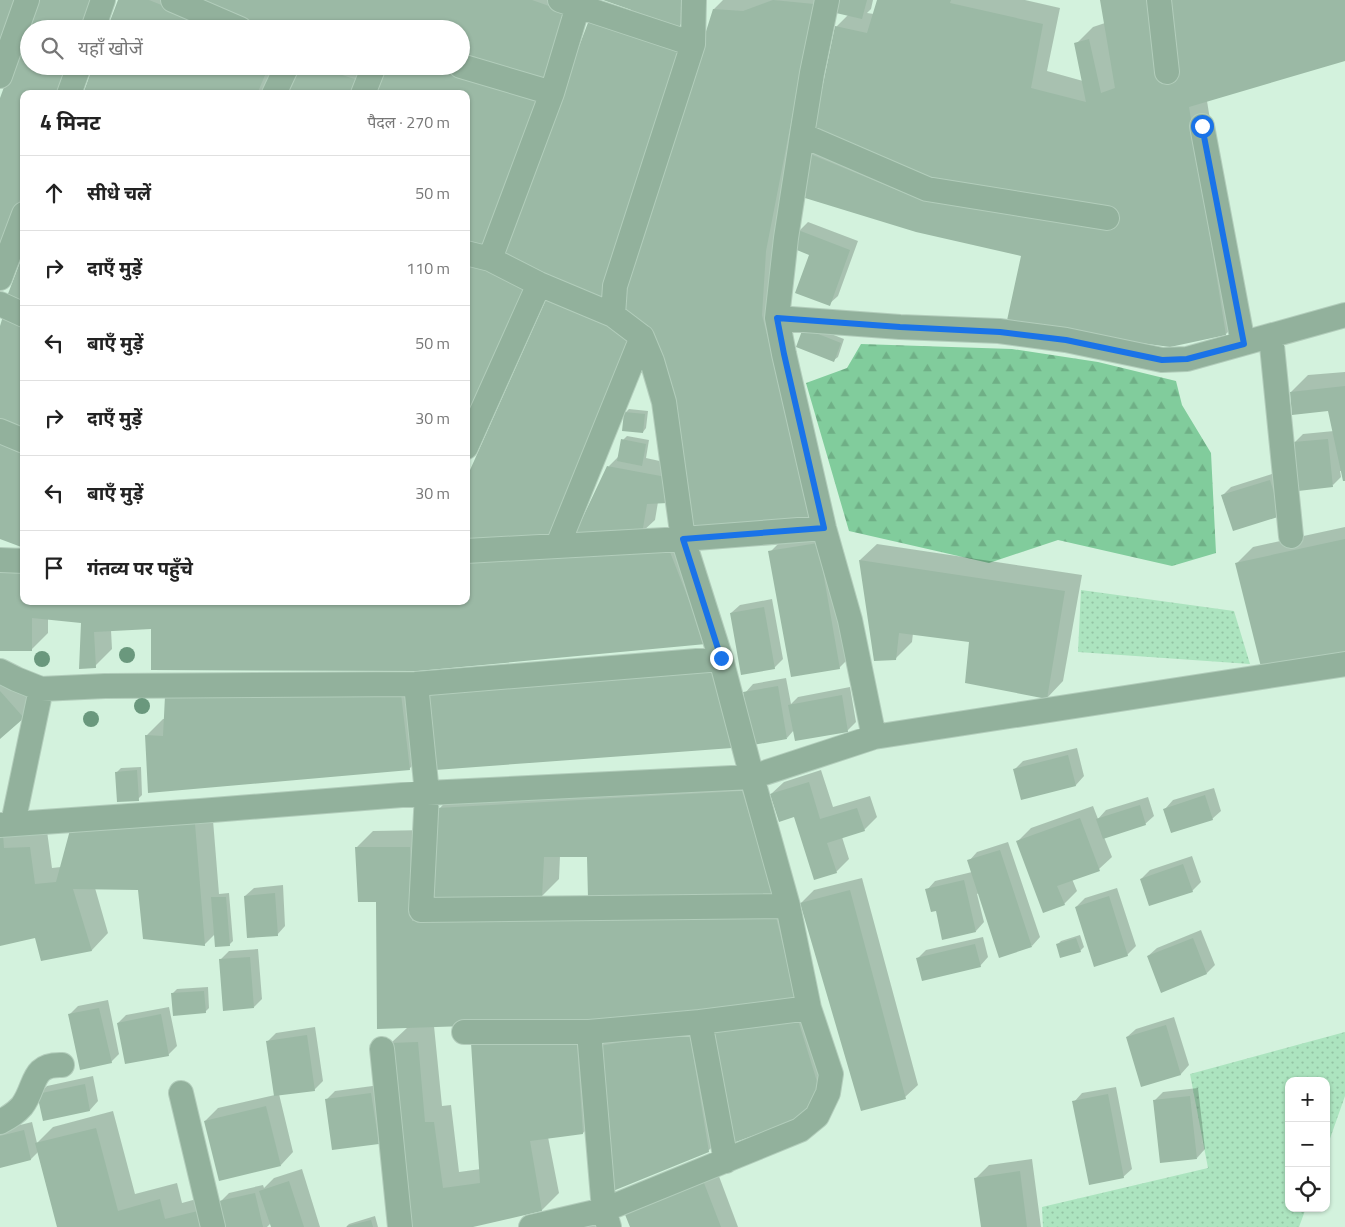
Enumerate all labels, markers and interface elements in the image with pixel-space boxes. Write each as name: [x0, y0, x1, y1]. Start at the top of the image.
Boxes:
search box: [20, 20, 470, 75]
text: यहाँ खोजें: [78, 33, 143, 62]
icon: search: [38, 34, 66, 62]
text: 4 मिनट: [40, 106, 100, 138]
text: पैदल · 270 m: [367, 110, 450, 134]
route start: [1191, 115, 1214, 138]
text: सीधे चलें: [87, 178, 151, 207]
icon: ahead: [40, 179, 68, 207]
text: 50 m: [415, 181, 450, 205]
text: दाएँ मुड़ें: [87, 253, 142, 282]
icon: right: [40, 254, 68, 282]
text: 110 m: [406, 256, 450, 280]
text: बाएँ मुड़ें: [87, 328, 143, 357]
icon: left: [40, 329, 68, 357]
text: 50 m: [415, 331, 450, 355]
text: दाएँ मुड़ें: [87, 403, 142, 432]
icon: right: [40, 404, 68, 432]
text: 30 m: [415, 406, 450, 430]
text: बाएँ मुड़ें: [87, 478, 143, 507]
icon: left: [40, 479, 68, 507]
text: 30 m: [415, 481, 450, 505]
text: गंतव्य पर पहुँचे: [87, 553, 193, 582]
icon: arrive: [40, 554, 68, 582]
route end: [710, 647, 733, 670]
map controls: [1285, 1077, 1330, 1212]
button: +: [1285, 1077, 1330, 1122]
button: −: [1285, 1122, 1330, 1167]
button: locate: [1285, 1167, 1330, 1212]

